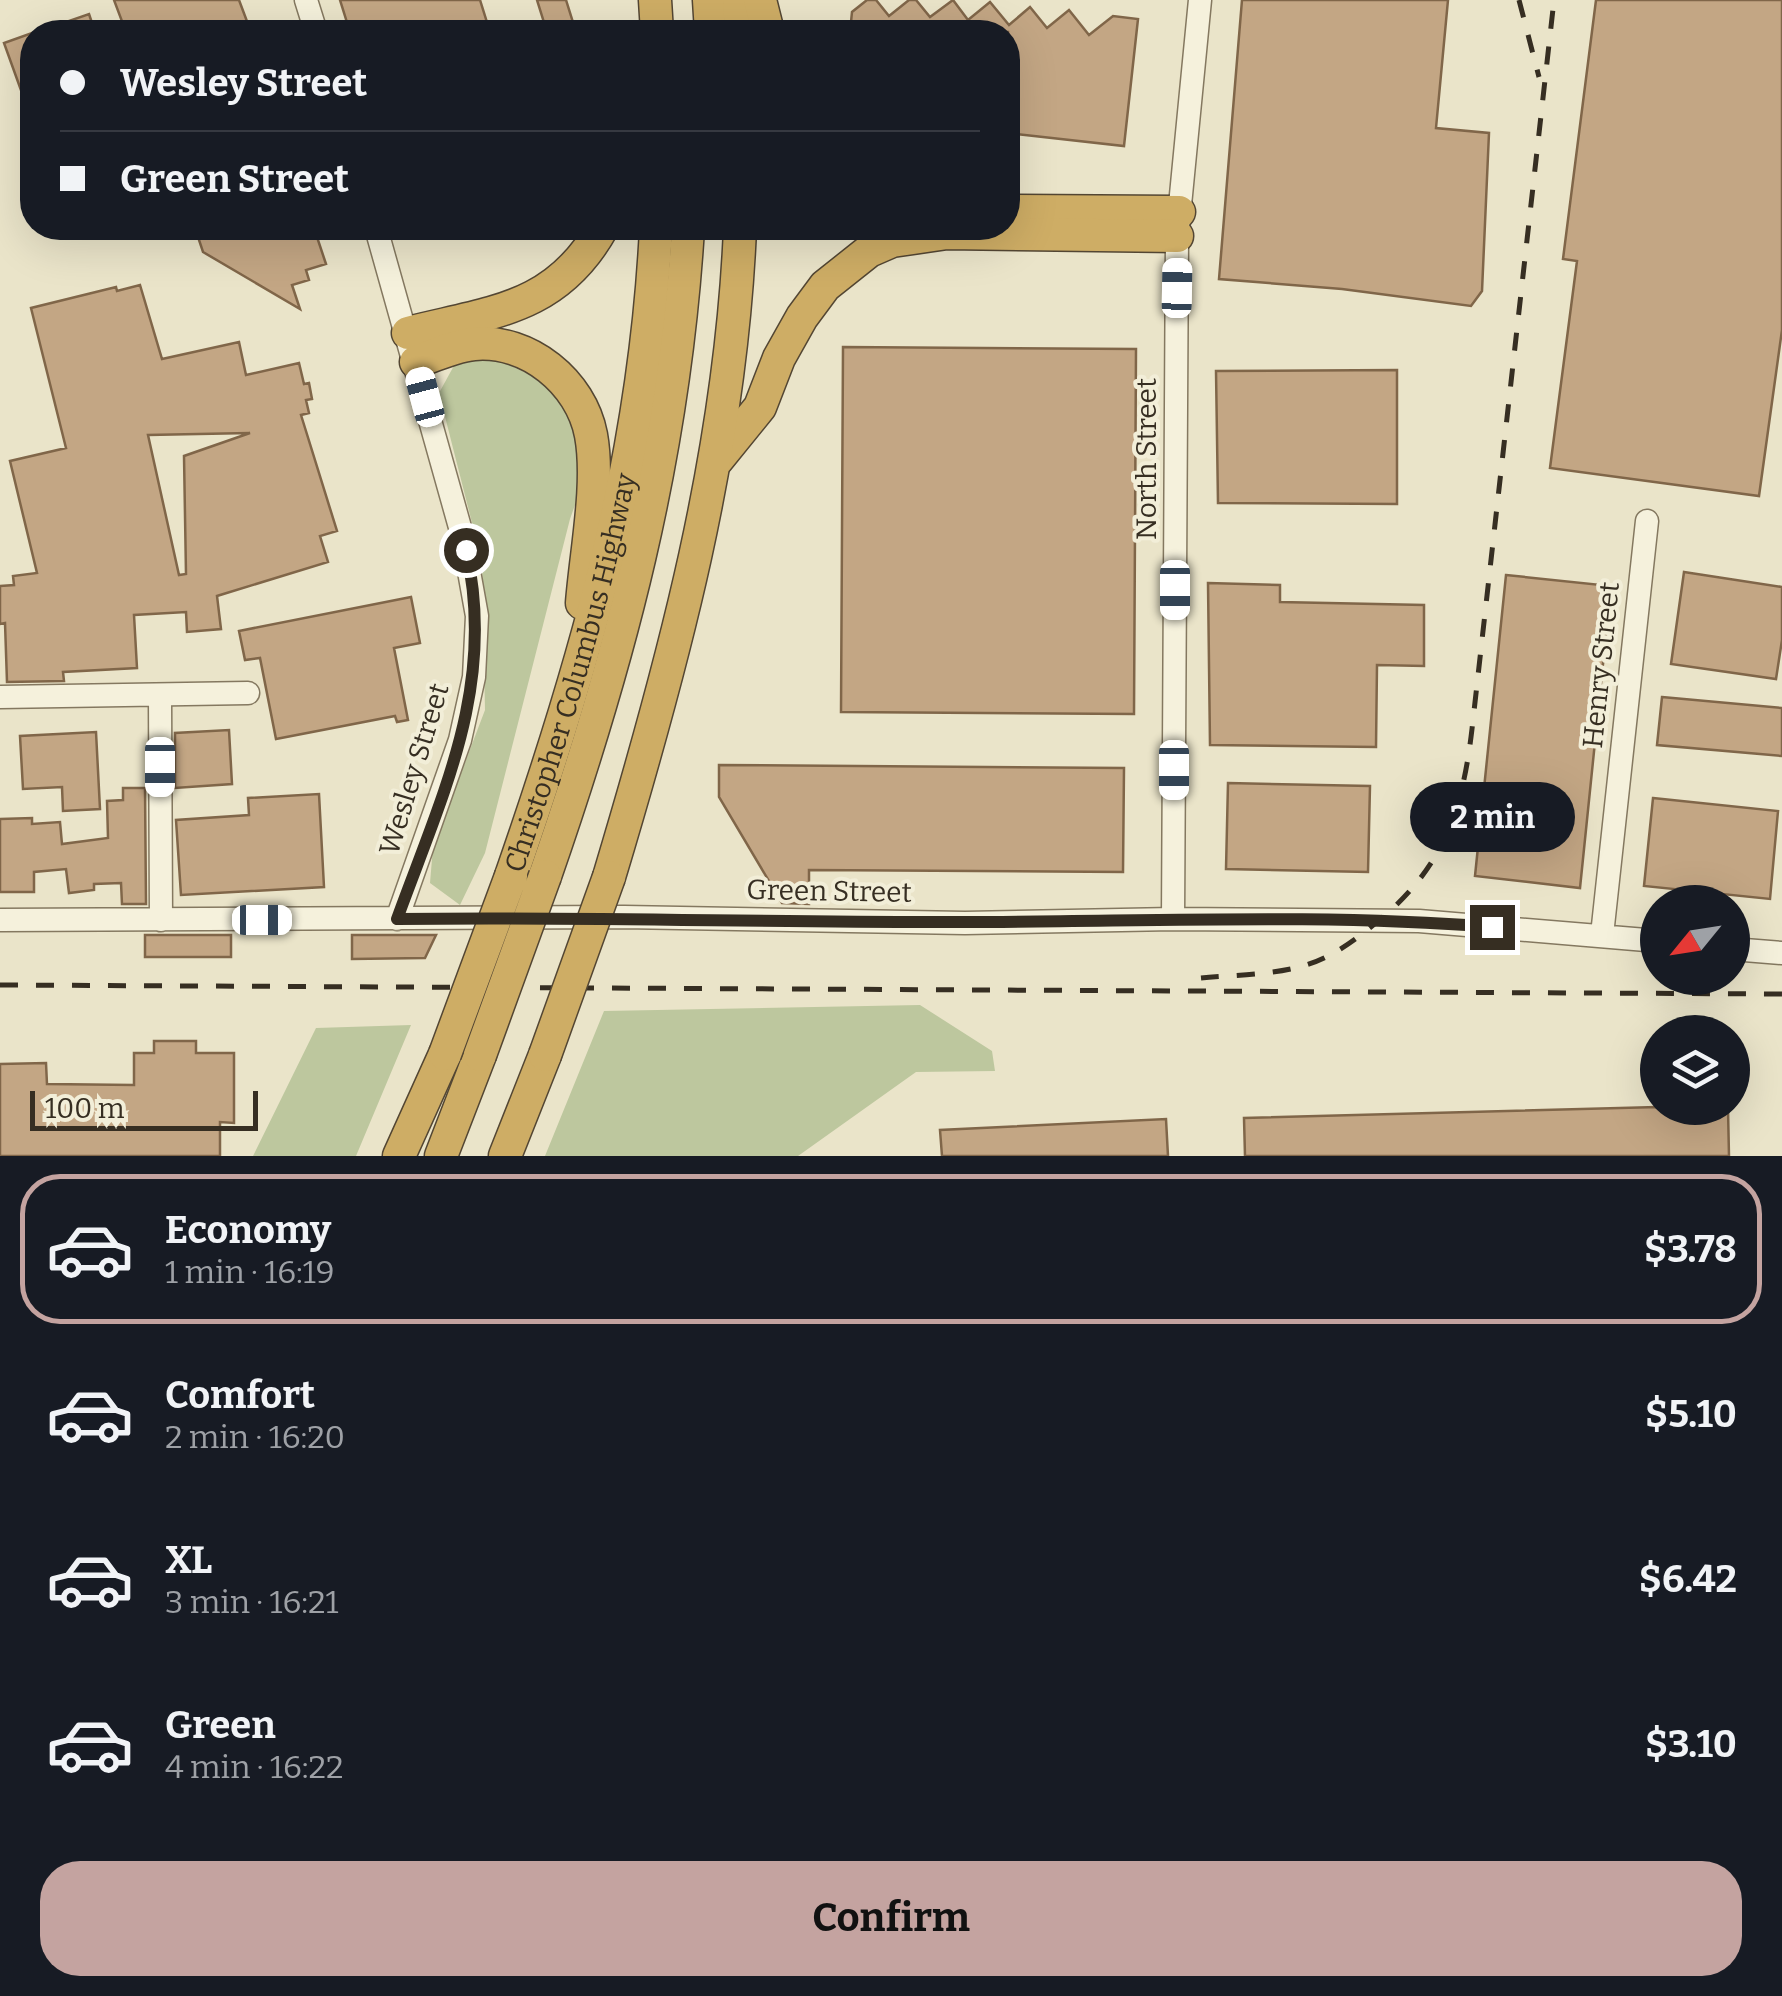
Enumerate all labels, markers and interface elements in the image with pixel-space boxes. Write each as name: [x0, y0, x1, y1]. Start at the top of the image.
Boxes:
text: Wesley Street: [120, 60, 367, 106]
text: Green Street: [120, 156, 349, 202]
car: [1161, 258, 1193, 318]
car: [403, 364, 447, 430]
street label: North Street: [1130, 378, 1163, 540]
street label: Christopher Columbus Highway: [497, 470, 642, 876]
route start: [444, 528, 489, 573]
car: [1160, 560, 1190, 620]
street label: Henry Street: [1576, 580, 1626, 750]
street label: Wesley Street: [372, 679, 456, 859]
car: [145, 737, 175, 797]
car: [1159, 740, 1189, 800]
callout: 2 min: [1410, 782, 1574, 852]
text: 2 min: [1450, 798, 1535, 836]
street label: Green Street: [746, 873, 912, 909]
north arrow: [1640, 885, 1750, 995]
map controls: [1640, 885, 1750, 1125]
car: [232, 905, 292, 935]
route end: [1470, 905, 1515, 950]
button: layers: [1640, 1015, 1750, 1125]
scale bar: [30, 1086, 258, 1130]
text: 100 m: [45, 1092, 125, 1125]
icon: car: [45, 1204, 135, 1294]
text: Economy: [165, 1207, 331, 1253]
text: $3.78: [1644, 1226, 1737, 1272]
text: 1 min · 16:19: [165, 1253, 335, 1291]
icon: car: [45, 1369, 135, 1459]
text: Comfort: [165, 1372, 315, 1418]
text: $5.10: [1645, 1391, 1737, 1437]
text: 2 min · 16:20: [165, 1418, 345, 1456]
icon: car: [45, 1534, 135, 1624]
text: XL: [165, 1537, 212, 1583]
text: $6.42: [1639, 1556, 1737, 1602]
text: 3 min · 16:21: [165, 1583, 338, 1621]
icon: car: [45, 1699, 135, 1789]
text: Green: [165, 1702, 276, 1748]
text: $3.10: [1645, 1721, 1737, 1767]
text: 4 min · 16:22: [165, 1748, 343, 1786]
button: Confirm: [40, 1861, 1742, 1976]

